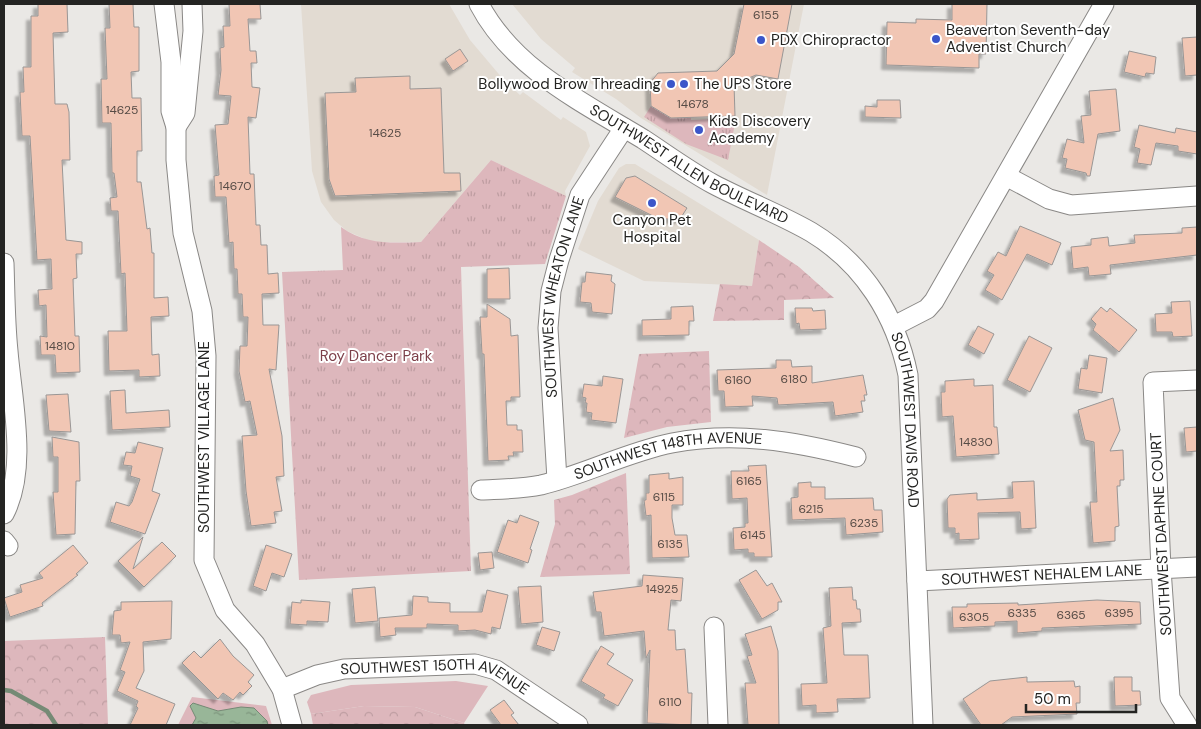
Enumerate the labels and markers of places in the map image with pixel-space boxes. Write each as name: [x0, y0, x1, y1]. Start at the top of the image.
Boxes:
place label: Beaverton Seventh-day Adventist Church: [946, 20, 1111, 57]
place label: PDX Chiropractor: [771, 30, 892, 50]
marker: Beaverton Seventh-day Adventist Church: [930, 33, 942, 45]
marker: PDX Chiropractor: [755, 34, 767, 46]
place label: Bollywood Brow Threading: [478, 74, 661, 94]
place label: The UPS Store: [694, 74, 792, 94]
marker: Bollywood Brow Threading: [665, 78, 677, 90]
marker: The UPS Store: [678, 78, 690, 90]
place label: Kids Discovery Academy: [709, 111, 811, 148]
marker: Kids Discovery Academy: [693, 124, 705, 136]
marker: Canyon Pet Hospital: [646, 197, 658, 209]
place label: Canyon Pet Hospital: [613, 210, 692, 247]

